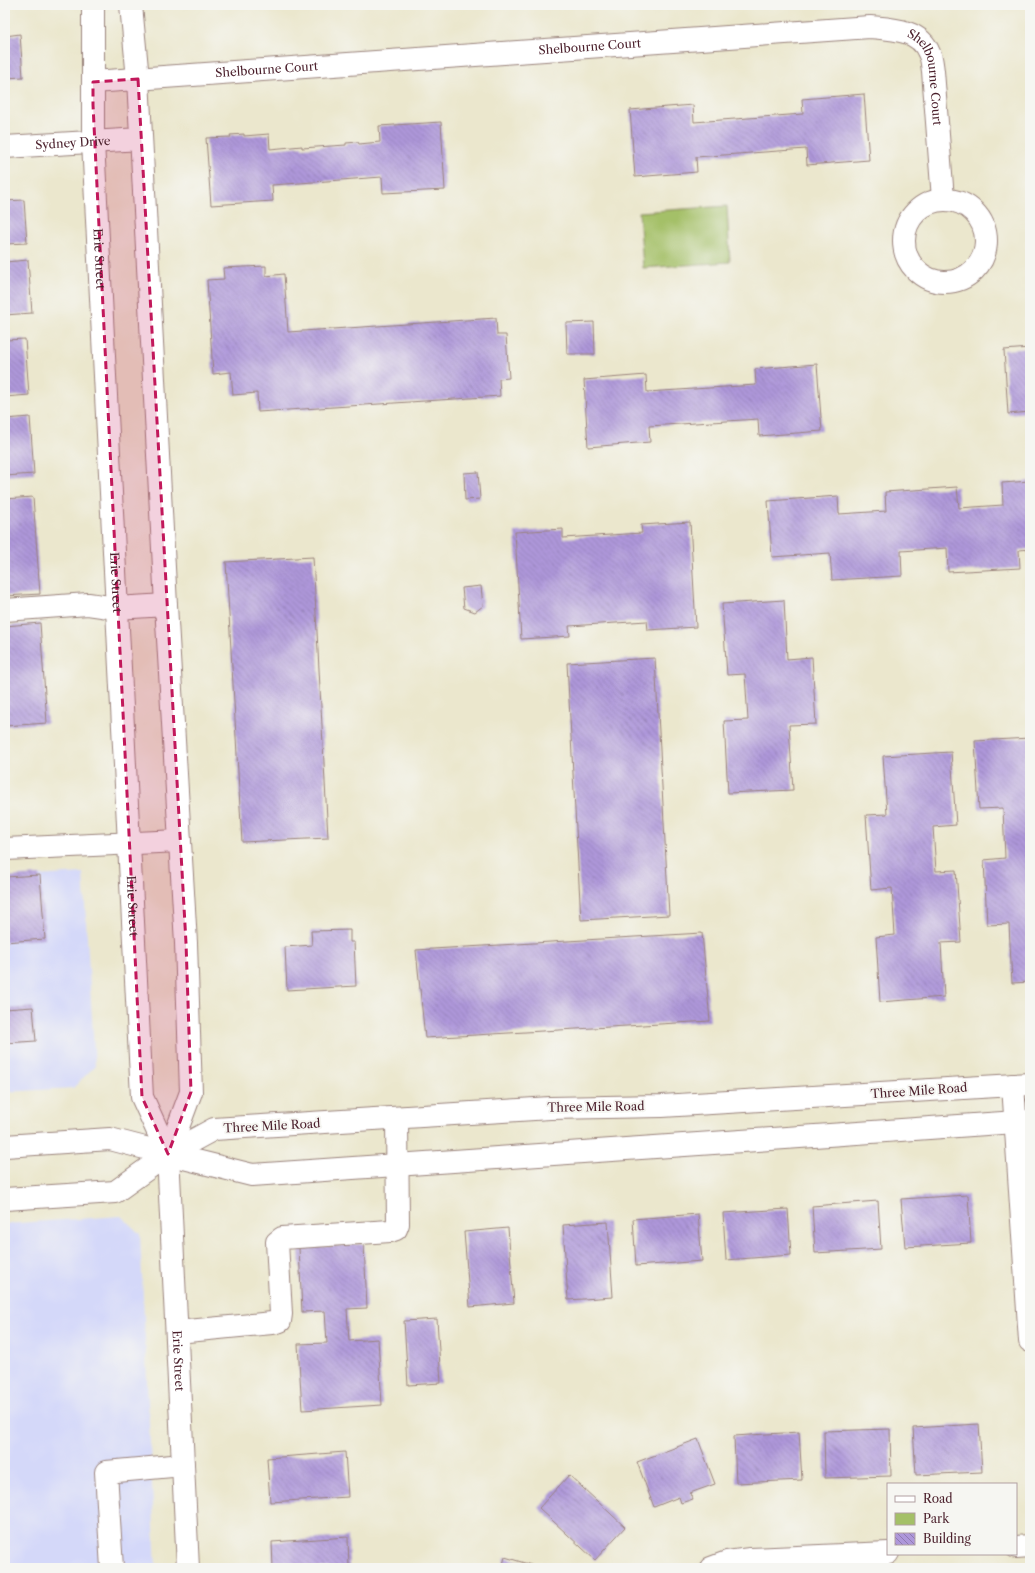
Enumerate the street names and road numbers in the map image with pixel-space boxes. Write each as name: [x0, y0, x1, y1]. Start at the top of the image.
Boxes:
street label: Shelbourne Court: [905, 26, 945, 127]
street label: Shelbourne Court: [538, 35, 642, 57]
street label: Shelbourne Court: [215, 58, 319, 80]
street label: Sydney Drive: [35, 133, 111, 152]
street label: Erie Street: [90, 228, 109, 290]
street label: Erie Street: [107, 552, 125, 614]
street label: Erie Street: [124, 875, 142, 938]
street label: Three Mile Road: [870, 1080, 969, 1101]
street label: Three Mile Road: [547, 1098, 645, 1115]
street label: Three Mile Road: [223, 1115, 321, 1136]
street label: Erie Street: [170, 1330, 187, 1392]

